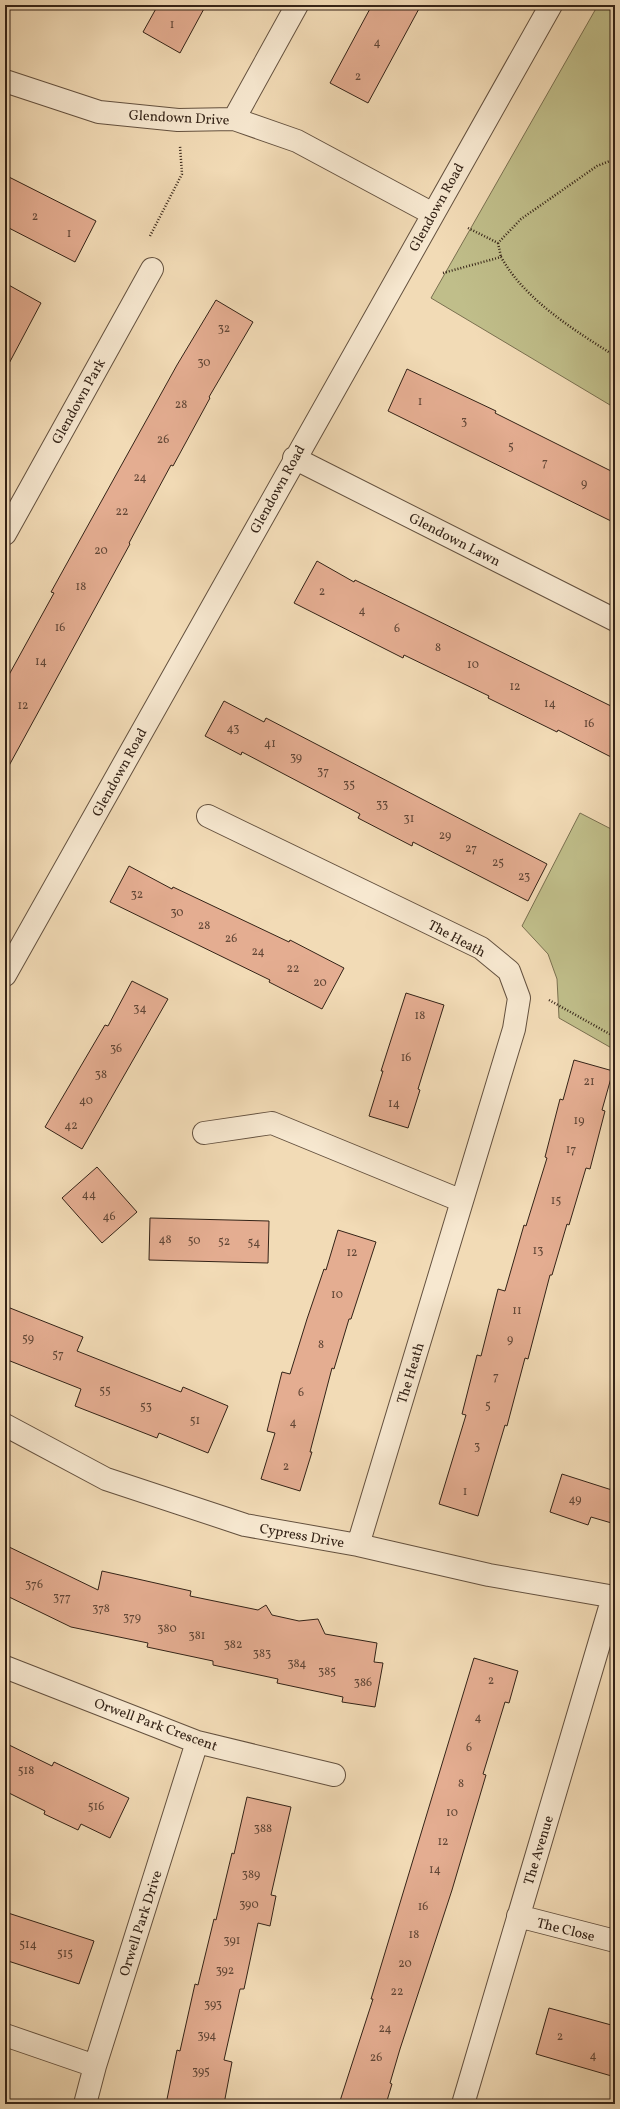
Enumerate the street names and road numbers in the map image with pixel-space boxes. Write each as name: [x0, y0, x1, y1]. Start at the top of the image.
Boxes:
street label: Glendown Drive: [128, 106, 230, 131]
street label: Glendown Road: [405, 160, 469, 255]
street label: Glendown Park: [48, 355, 111, 448]
street label: Glendown Road: [246, 442, 310, 537]
street label: Glendown Lawn: [405, 509, 503, 572]
street label: Glendown Road: [88, 725, 152, 820]
street label: The Heath: [424, 916, 489, 962]
street label: The Heath: [393, 1341, 430, 1406]
street label: Cypress Drive: [258, 1520, 346, 1553]
street label: Orwell Park Crescent: [91, 1694, 220, 1757]
street label: The Avenue: [520, 1813, 559, 1887]
street label: Orwell Park Drive: [115, 1868, 168, 1979]
street label: The Close: [535, 1914, 597, 1947]

